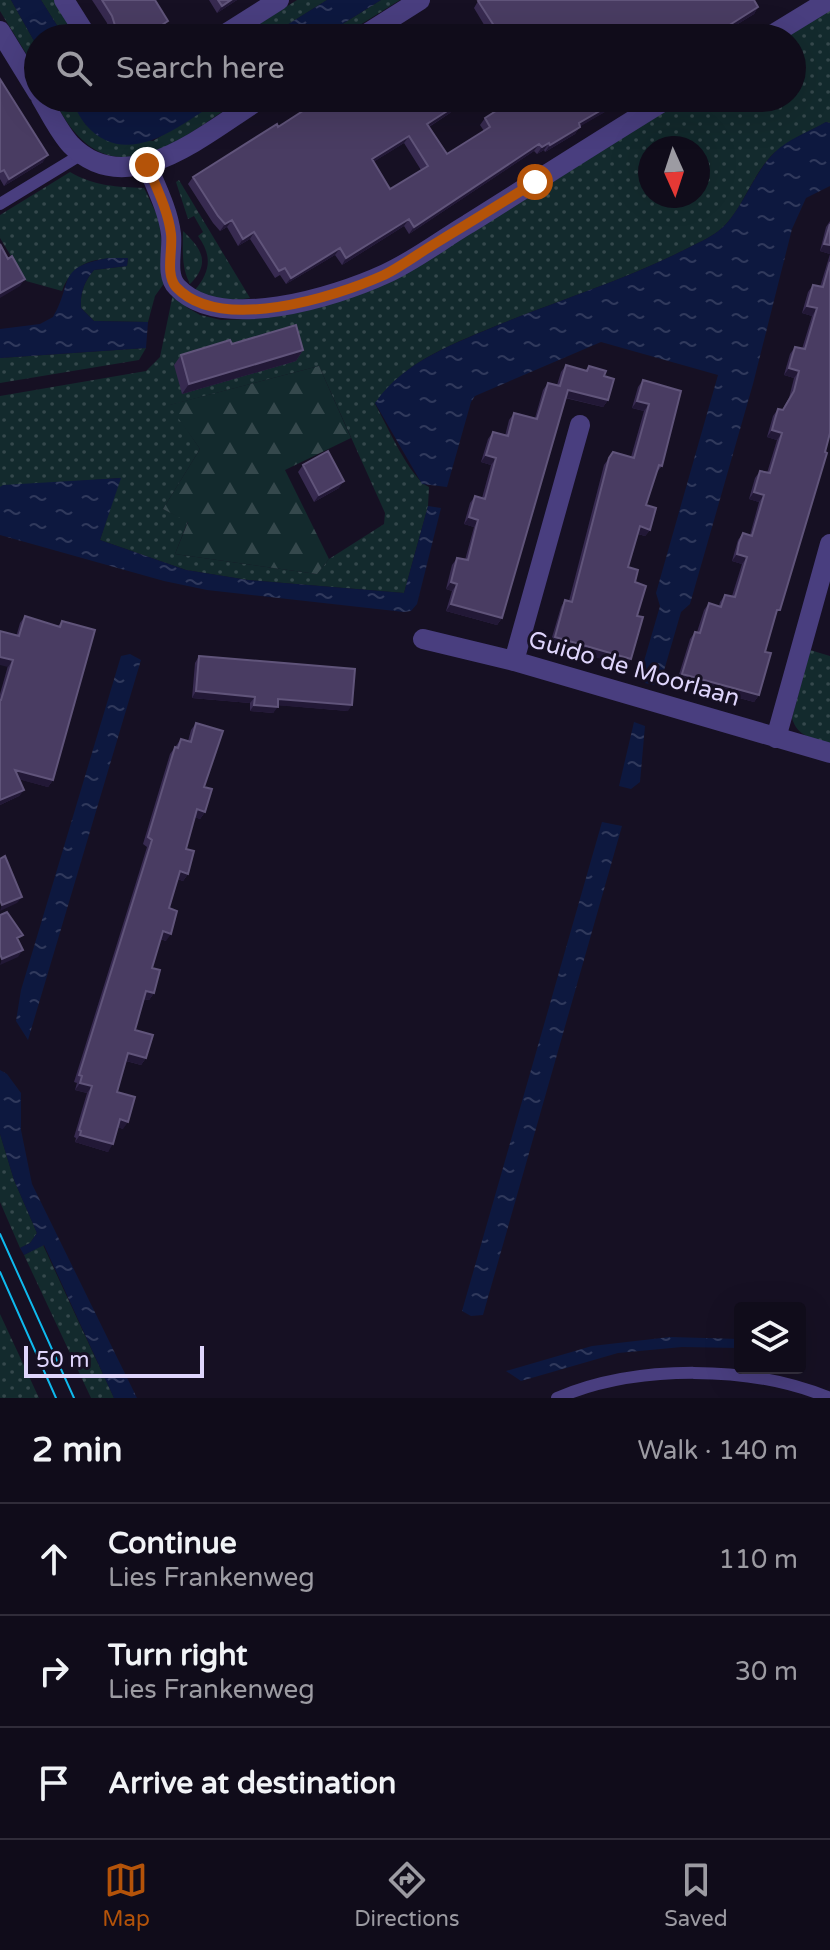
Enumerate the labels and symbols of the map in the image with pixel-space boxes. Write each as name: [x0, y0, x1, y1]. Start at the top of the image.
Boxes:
north arrow: [638, 136, 710, 208]
route end: [129, 147, 165, 183]
route start: [517, 164, 553, 200]
street label: Guido de Moorlaan: [525, 625, 743, 713]
scale bar: [24, 1342, 204, 1378]

